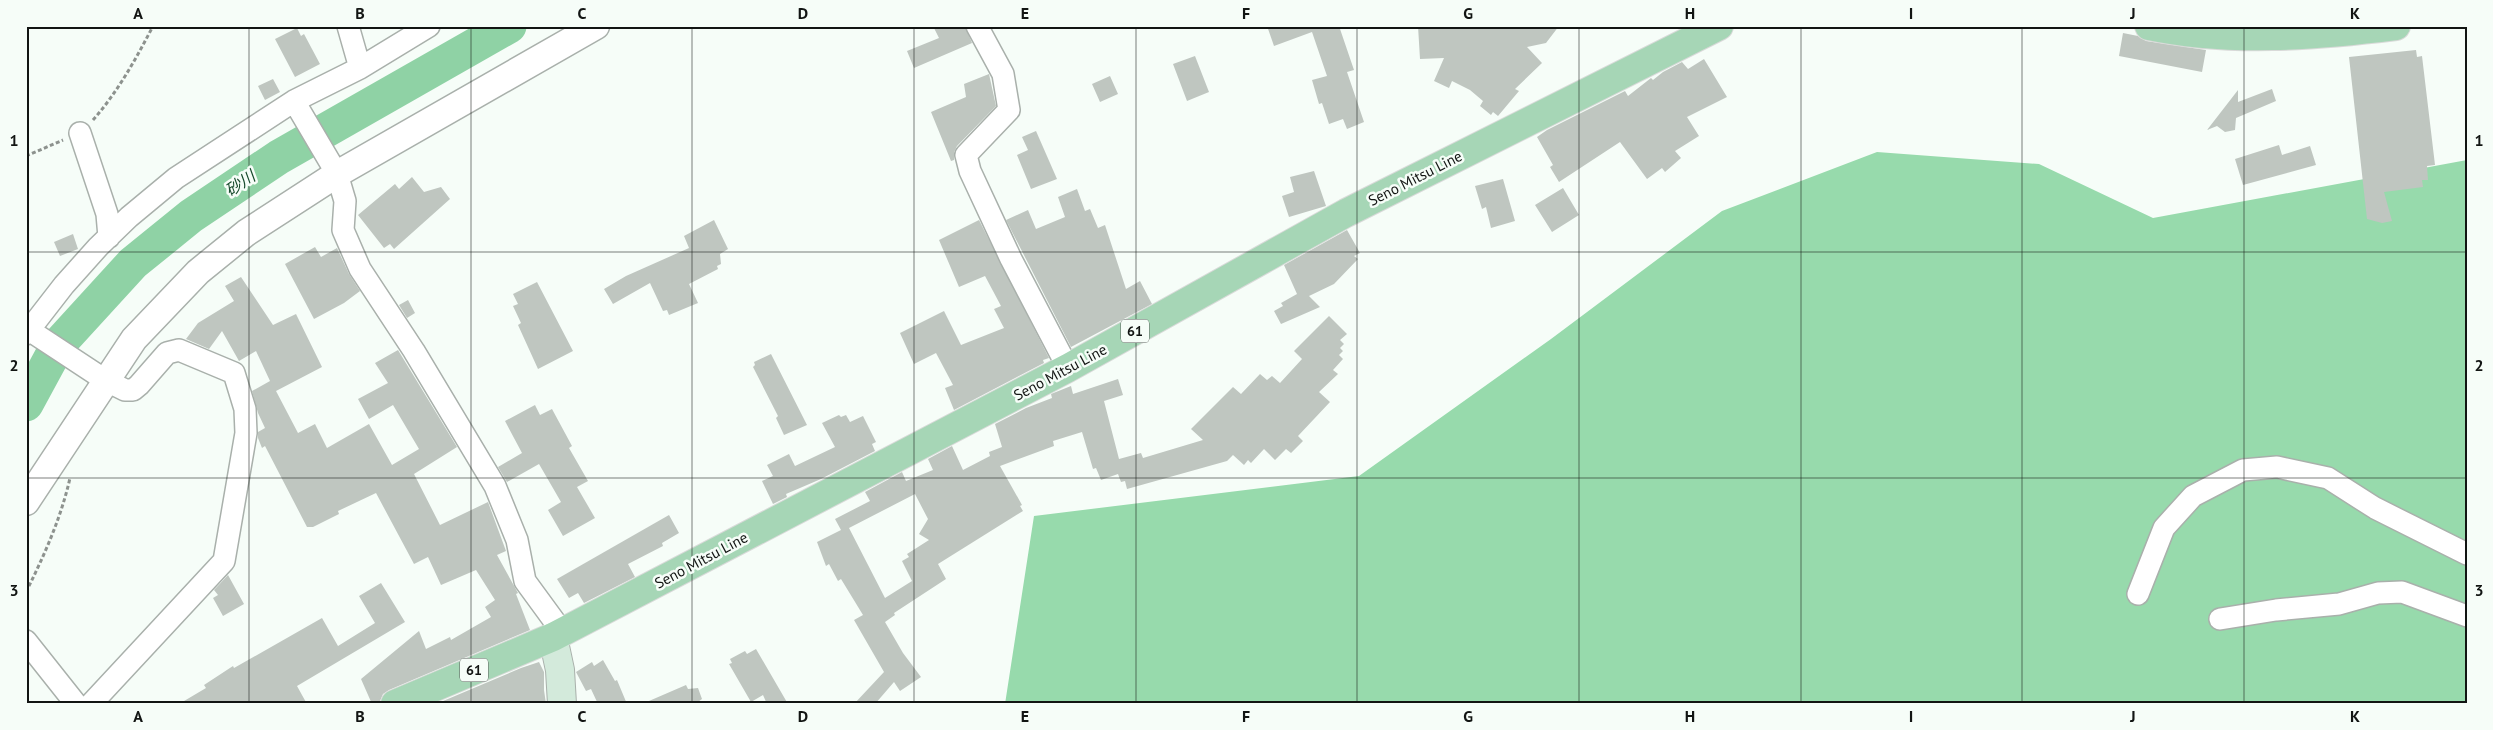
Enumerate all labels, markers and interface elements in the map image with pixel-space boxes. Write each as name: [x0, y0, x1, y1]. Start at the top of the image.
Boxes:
text: A: [133, 3, 143, 23]
text: B: [355, 3, 365, 23]
text: C: [578, 3, 587, 23]
text: D: [798, 3, 808, 23]
text: E: [1021, 3, 1029, 23]
text: F: [1242, 3, 1250, 23]
text: G: [1463, 3, 1473, 23]
text: H: [1685, 3, 1695, 23]
text: I: [1909, 3, 1913, 23]
text: J: [2129, 3, 2136, 23]
text: K: [2350, 3, 2360, 23]
text: 1: [9, 130, 19, 150]
text: 1: [2474, 130, 2484, 150]
street label: Seno Mitsu Line: [1365, 146, 1465, 210]
water label: 砂川: [221, 165, 261, 200]
road number: 61: [1121, 320, 1149, 342]
street label: Seno Mitsu Line: [1010, 339, 1110, 405]
text: 2: [9, 355, 19, 375]
text: 2: [2474, 355, 2484, 375]
street label: Seno Mitsu Line: [651, 527, 751, 593]
text: 3: [9, 580, 19, 600]
text: 3: [2474, 580, 2484, 600]
road number: 61: [460, 658, 488, 682]
text: A: [133, 706, 143, 726]
text: B: [355, 706, 365, 726]
text: C: [578, 706, 587, 726]
text: D: [798, 706, 808, 726]
text: E: [1021, 706, 1029, 726]
text: F: [1242, 706, 1250, 726]
text: G: [1463, 706, 1473, 726]
text: H: [1685, 706, 1695, 726]
text: I: [1909, 706, 1913, 726]
text: J: [2129, 706, 2136, 726]
text: K: [2350, 706, 2360, 726]

